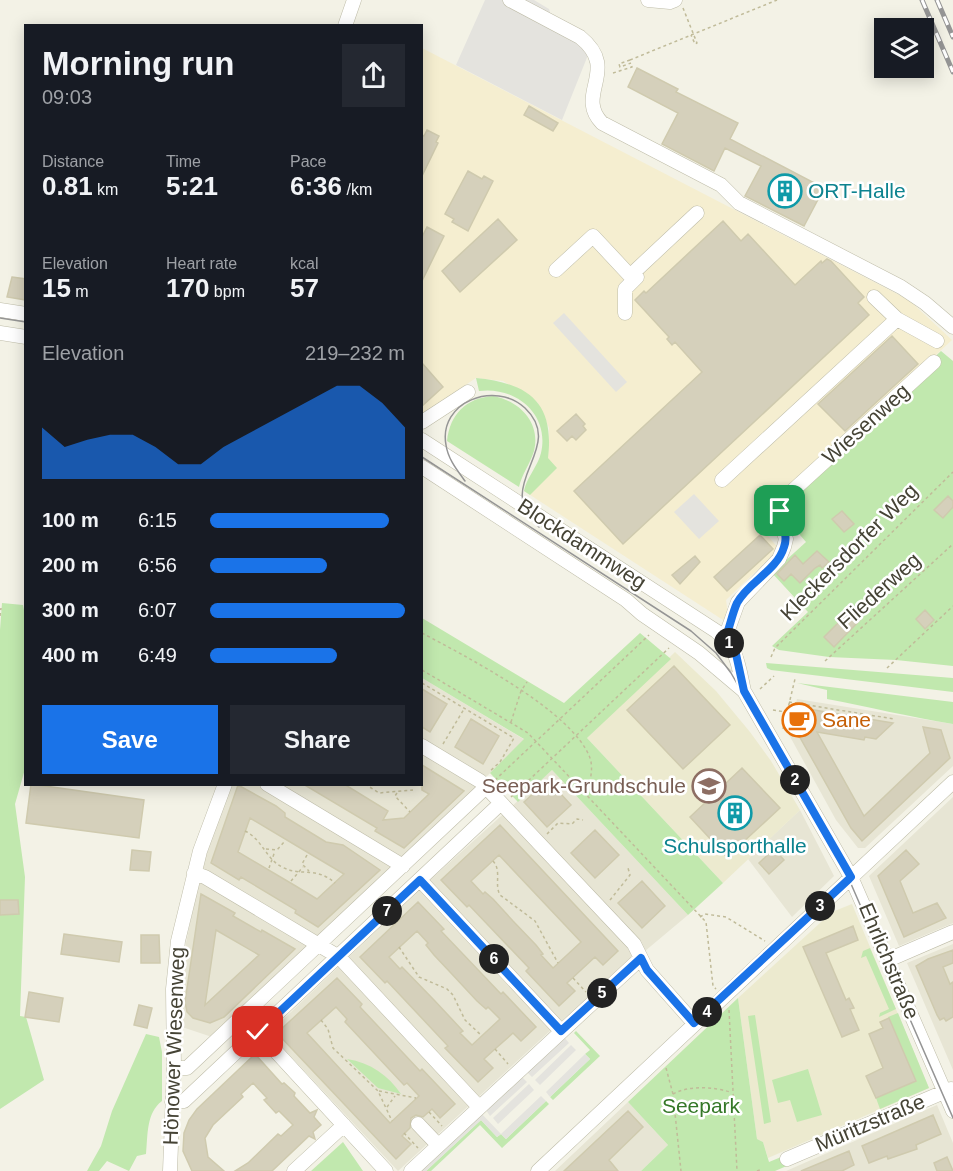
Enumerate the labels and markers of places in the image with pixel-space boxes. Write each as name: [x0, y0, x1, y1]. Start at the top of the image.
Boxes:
building icon: ORT-Halle: [767, 173, 803, 209]
place label: ORT-Halle: [808, 179, 906, 202]
pin: [754, 485, 805, 536]
pin: 1: [714, 628, 744, 658]
cafe icon: Sane: [781, 702, 817, 738]
place label: Sane: [822, 708, 871, 731]
pin: 2: [780, 765, 810, 795]
school or university icon: Seepark-Grundschule: [691, 768, 727, 804]
place label: Seepark-Grundschule: [482, 774, 686, 797]
building icon: Schulsporthalle: [717, 795, 753, 831]
place label: Schulsporthalle: [663, 834, 807, 857]
pin: 3: [805, 891, 835, 921]
pin: 7: [372, 896, 402, 926]
pin: 6: [479, 944, 509, 974]
pin: 5: [587, 978, 617, 1008]
pin: 4: [692, 997, 722, 1027]
pin: [232, 1006, 283, 1057]

